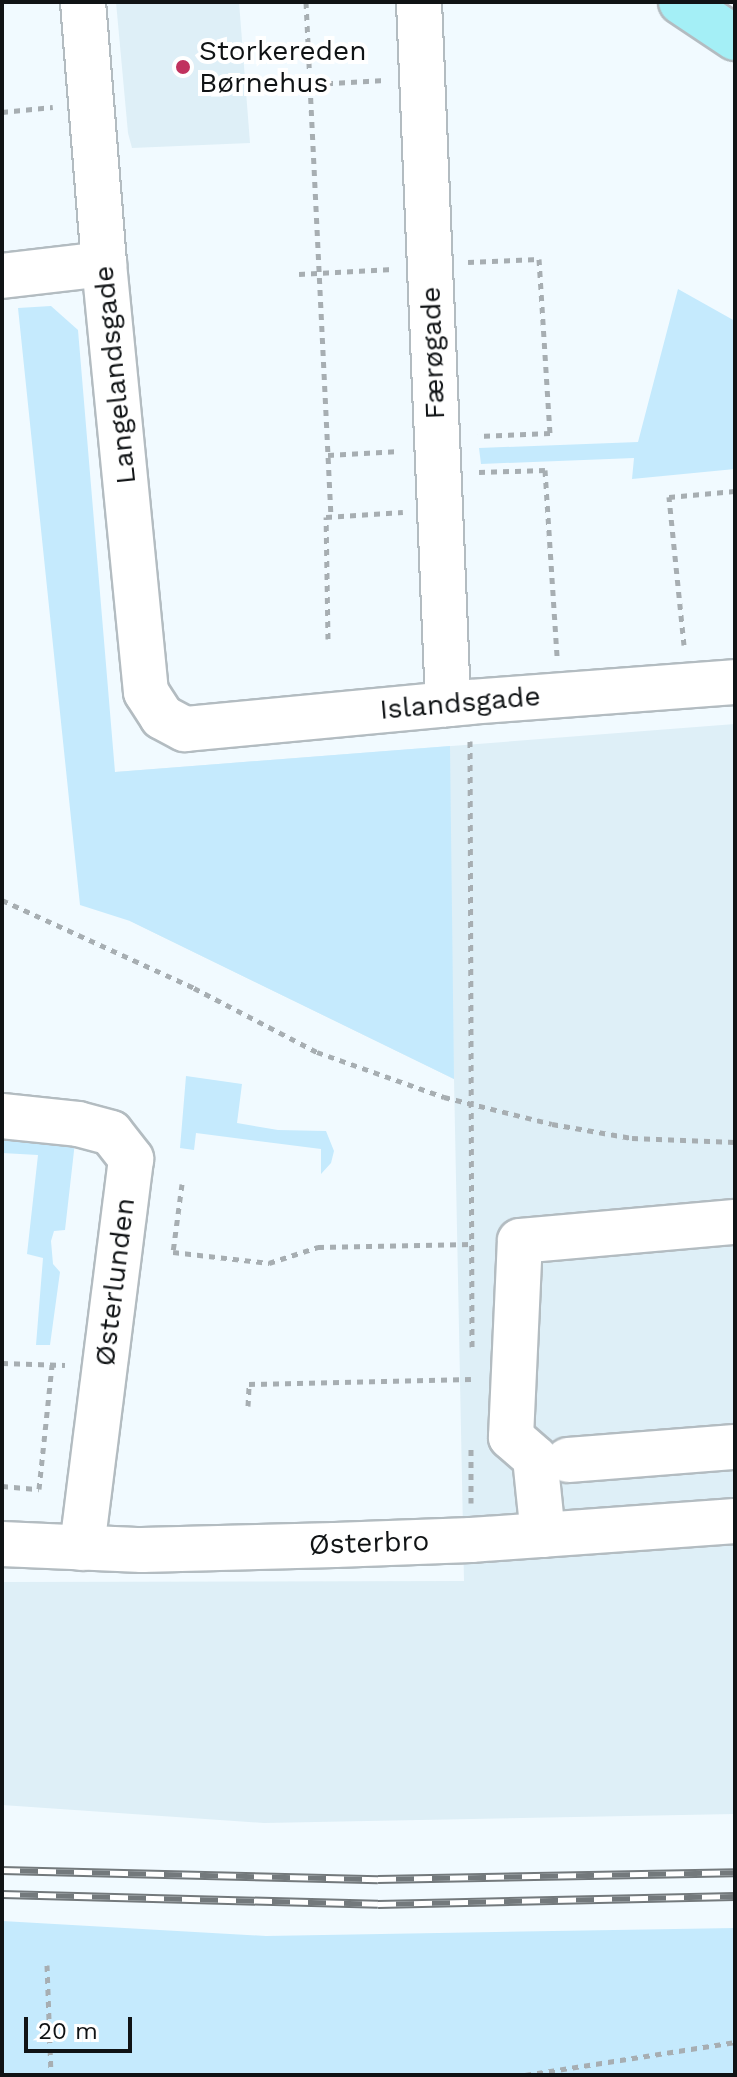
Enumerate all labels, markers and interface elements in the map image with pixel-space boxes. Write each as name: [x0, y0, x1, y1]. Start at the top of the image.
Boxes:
place label: Storkereden Børnehus: [199, 34, 367, 100]
marker: Storkereden Børnehus: [174, 58, 192, 76]
street label: Langelandsgade: [87, 264, 143, 486]
street label: Færøgade: [414, 286, 452, 420]
street label: Islandsgade: [378, 679, 542, 727]
street label: Østerlunden: [88, 1196, 142, 1368]
street label: Østerbro: [308, 1524, 430, 1562]
scale bar: [28, 2001, 136, 2051]
text: 20 m: [38, 2017, 98, 2045]

